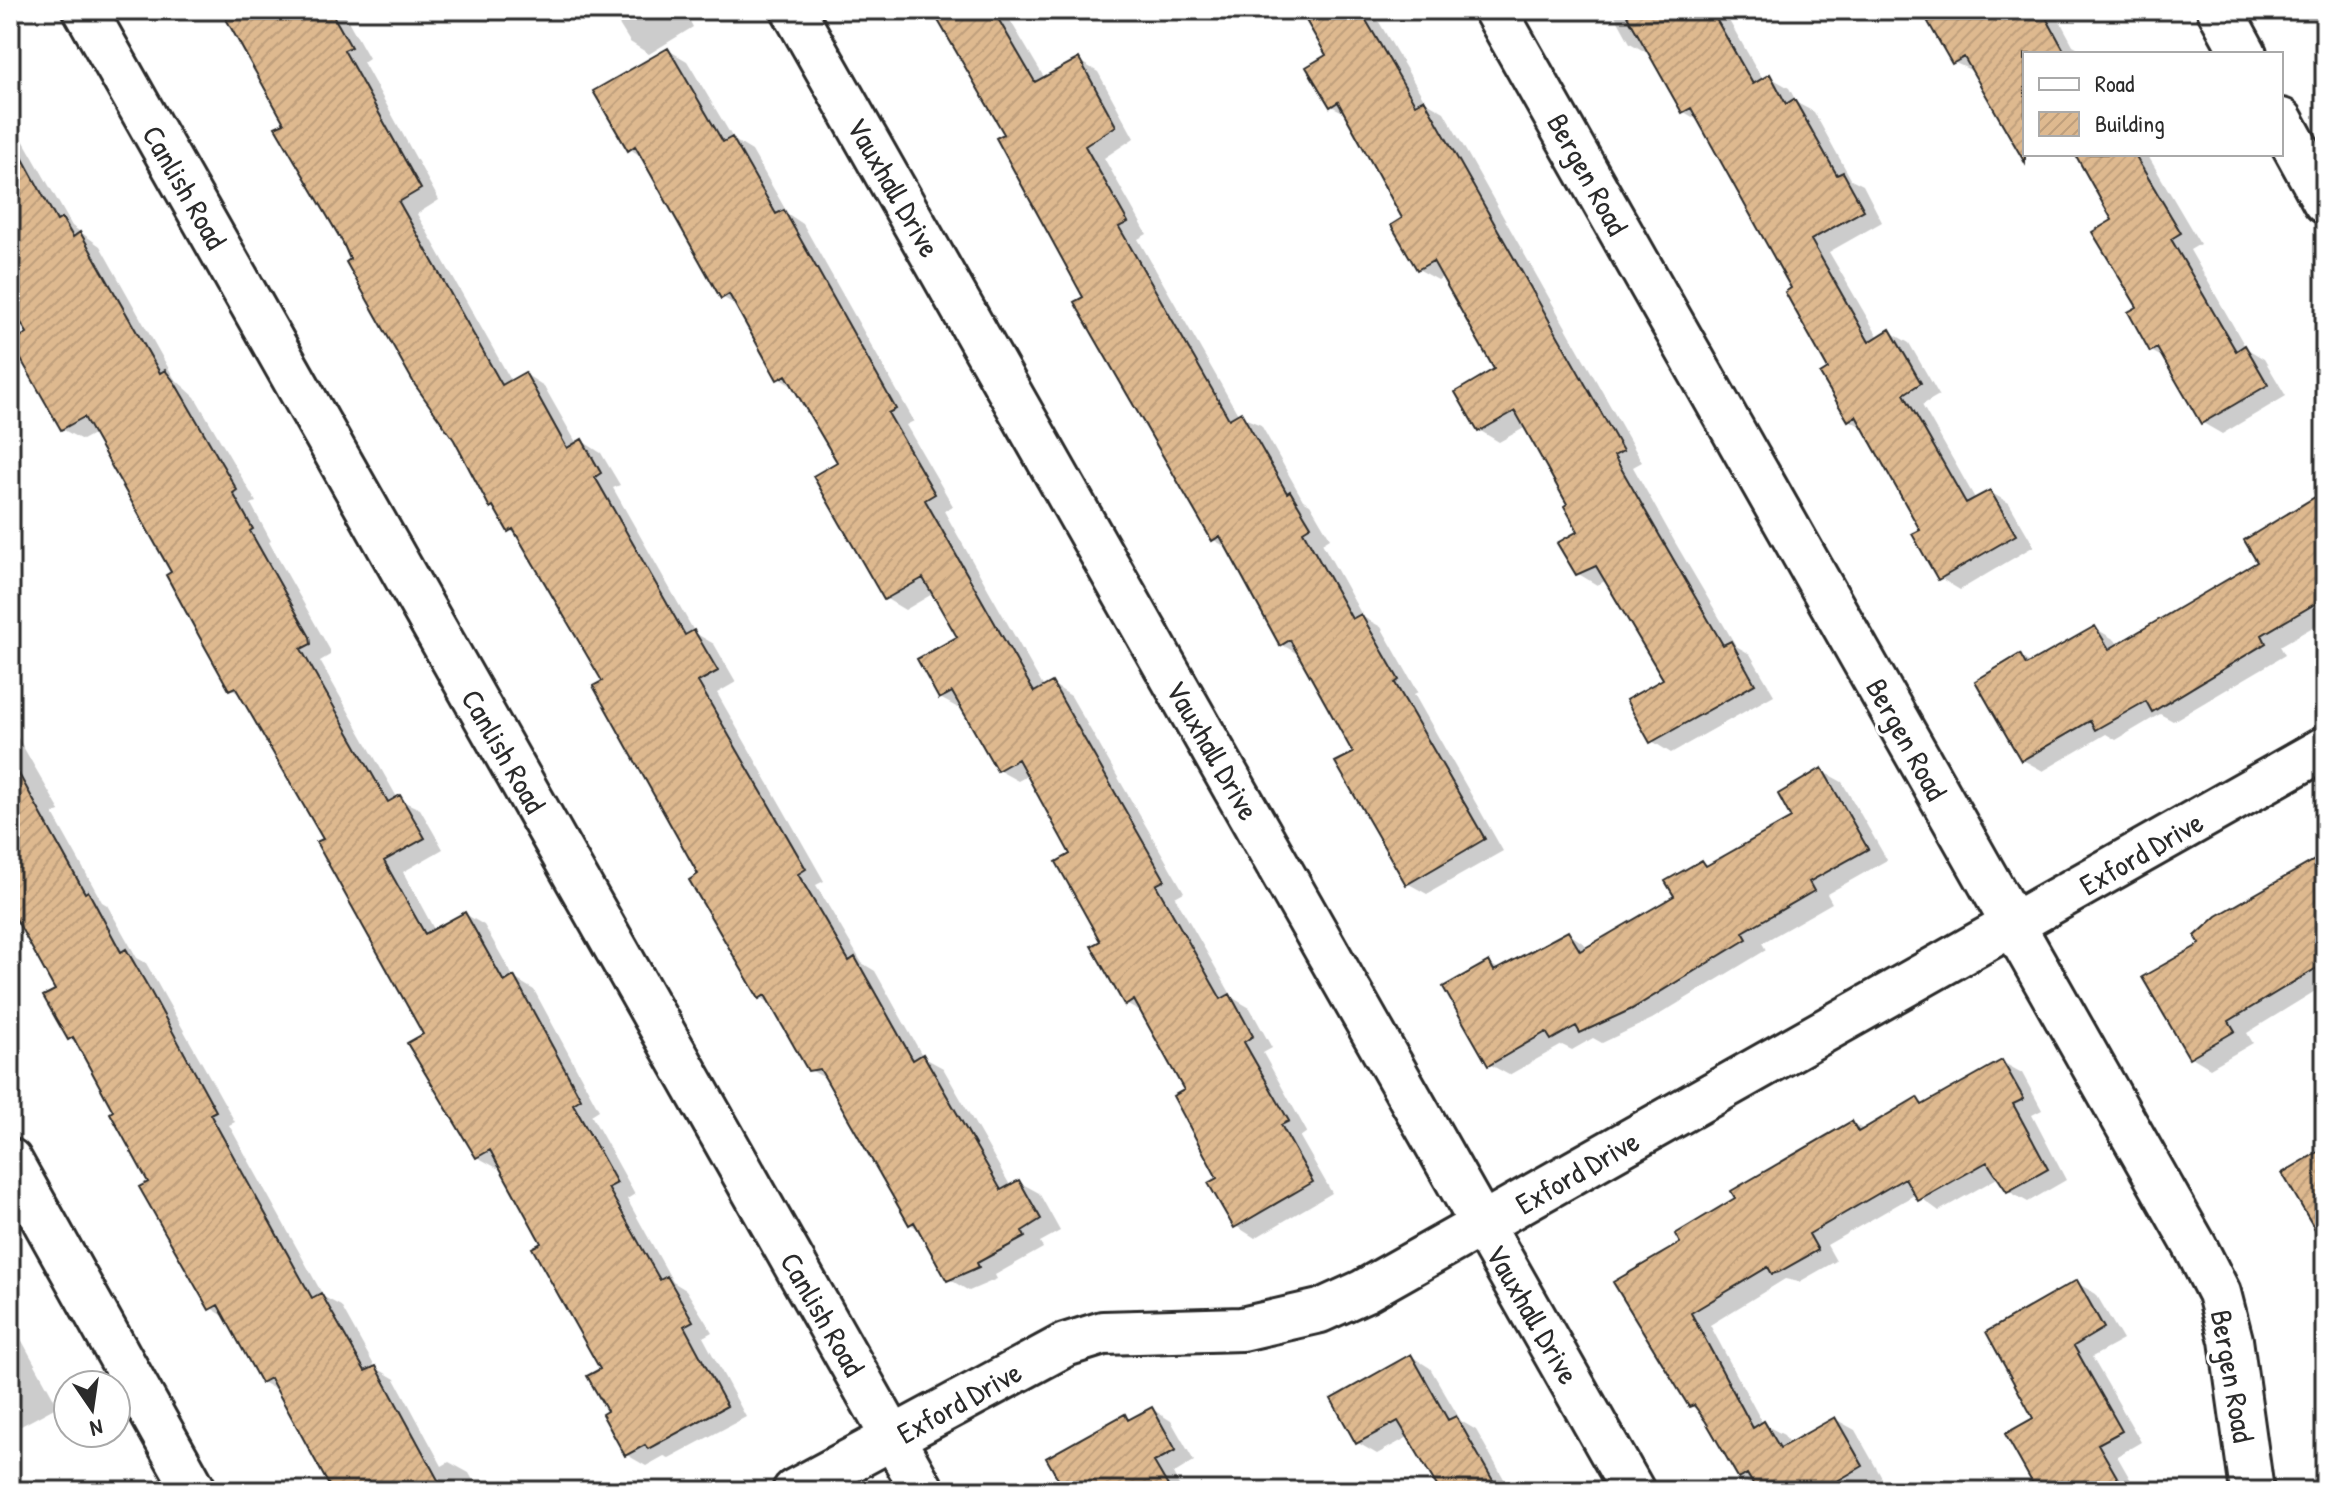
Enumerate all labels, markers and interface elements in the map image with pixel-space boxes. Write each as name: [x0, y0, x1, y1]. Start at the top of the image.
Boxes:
legend: [2023, 52, 2283, 156]
text: Road: [2095, 67, 2134, 99]
street label: Bergen Road: [1538, 106, 1638, 242]
text: Building: [2095, 107, 2165, 139]
street label: Vauxhall Drive: [838, 110, 950, 264]
street label: Canlish Road: [134, 118, 237, 256]
street label: Bergen Road: [1857, 671, 1957, 807]
street label: Vauxhall Drive: [1157, 673, 1269, 827]
street label: Canlish Road: [453, 682, 556, 820]
street label: Exford Drive: [2072, 802, 2210, 904]
street label: Exford Drive: [1508, 1121, 1646, 1223]
street label: Vauxhall Drive: [1477, 1237, 1589, 1391]
street label: Canlish Road: [772, 1245, 875, 1383]
street label: Bergen Road: [2202, 1307, 2264, 1446]
street label: Exford Drive: [890, 1351, 1028, 1453]
north arrow: [52, 1369, 132, 1449]
text: N: [87, 1413, 106, 1444]

